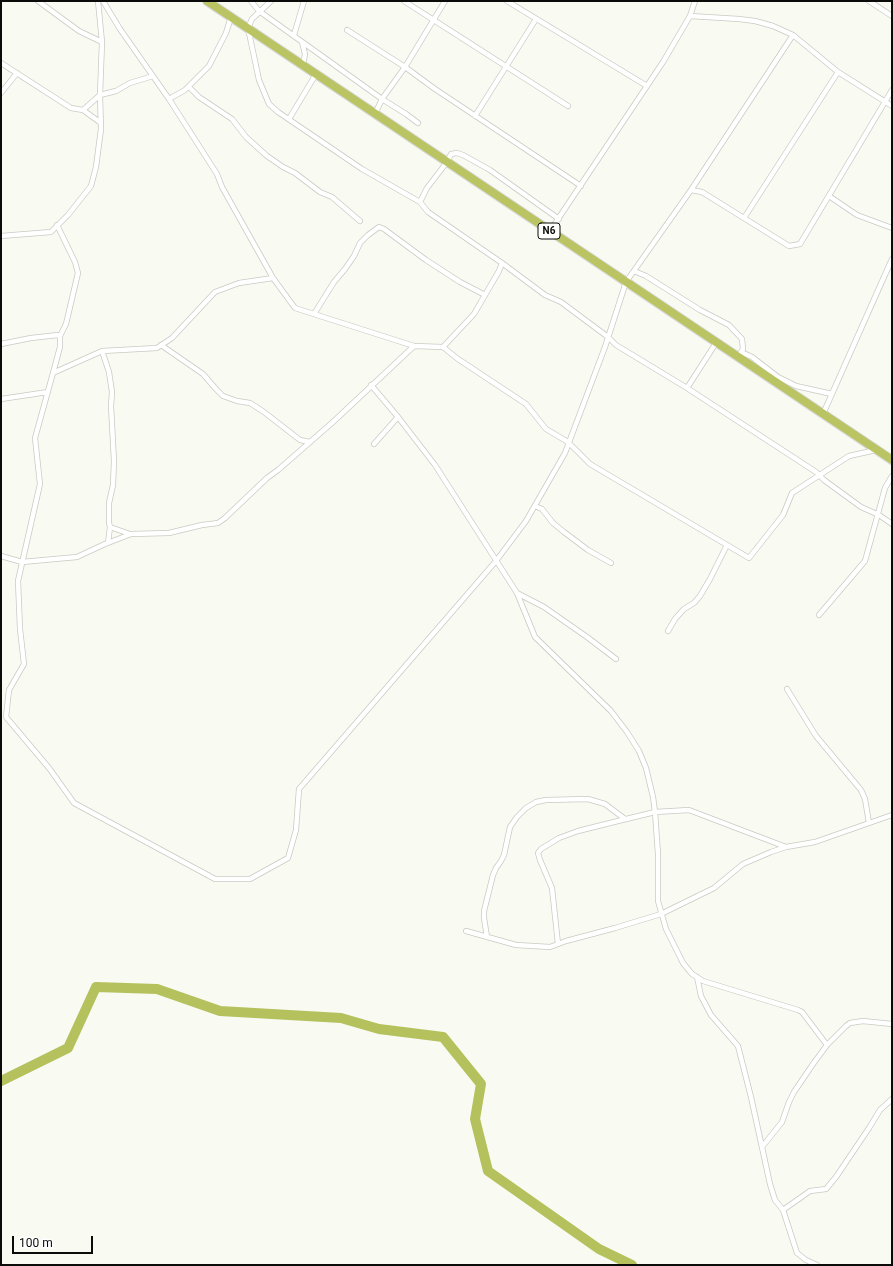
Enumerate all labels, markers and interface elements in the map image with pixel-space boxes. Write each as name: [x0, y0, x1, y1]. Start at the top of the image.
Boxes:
road number: N6: [538, 223, 560, 239]
scale bar: [14, 1228, 95, 1254]
text: 100 m: [19, 1236, 53, 1250]

